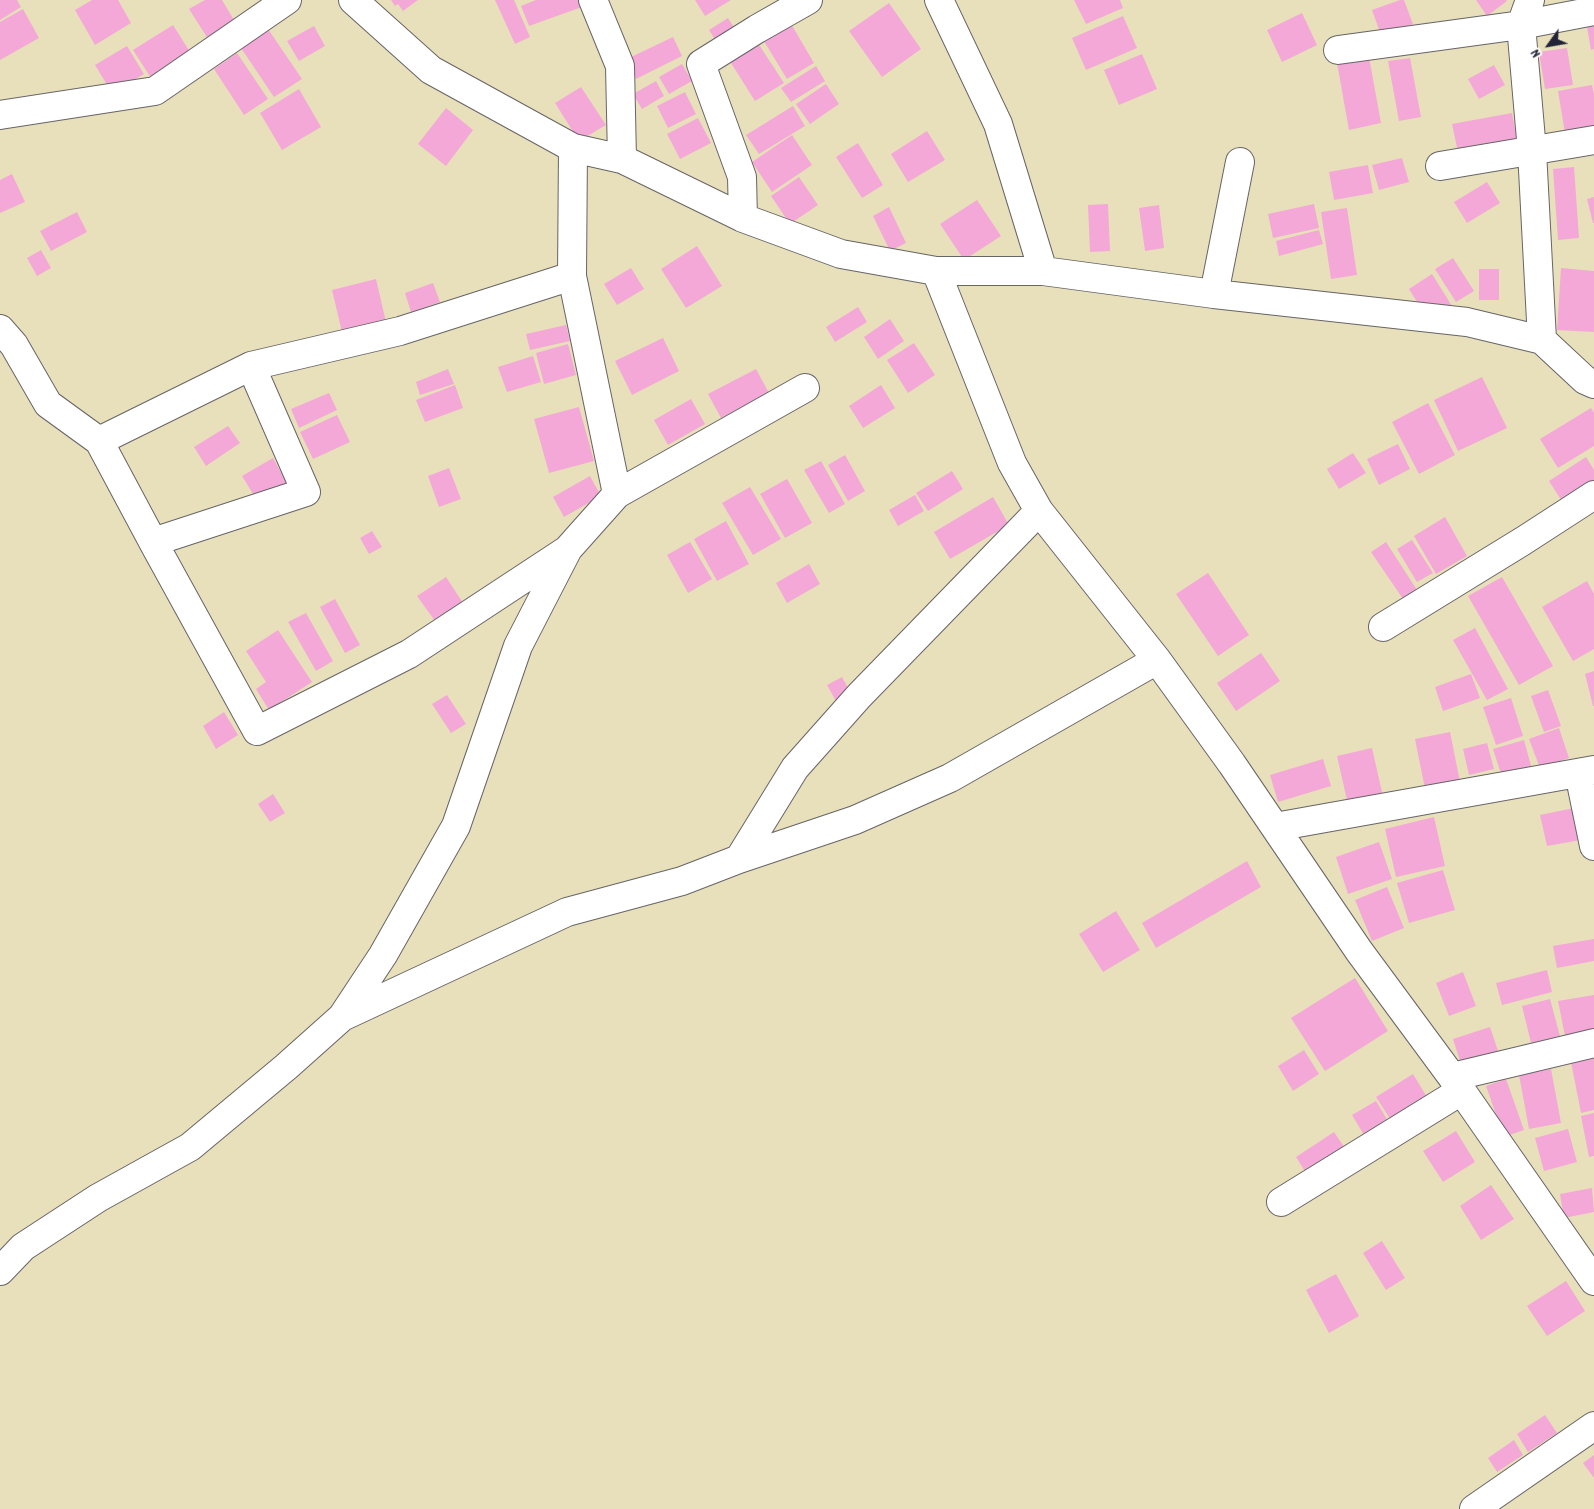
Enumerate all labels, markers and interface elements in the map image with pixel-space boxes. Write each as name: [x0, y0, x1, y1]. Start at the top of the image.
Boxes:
north arrow: [1524, 20, 1574, 70]
text: N: [1526, 45, 1547, 61]

